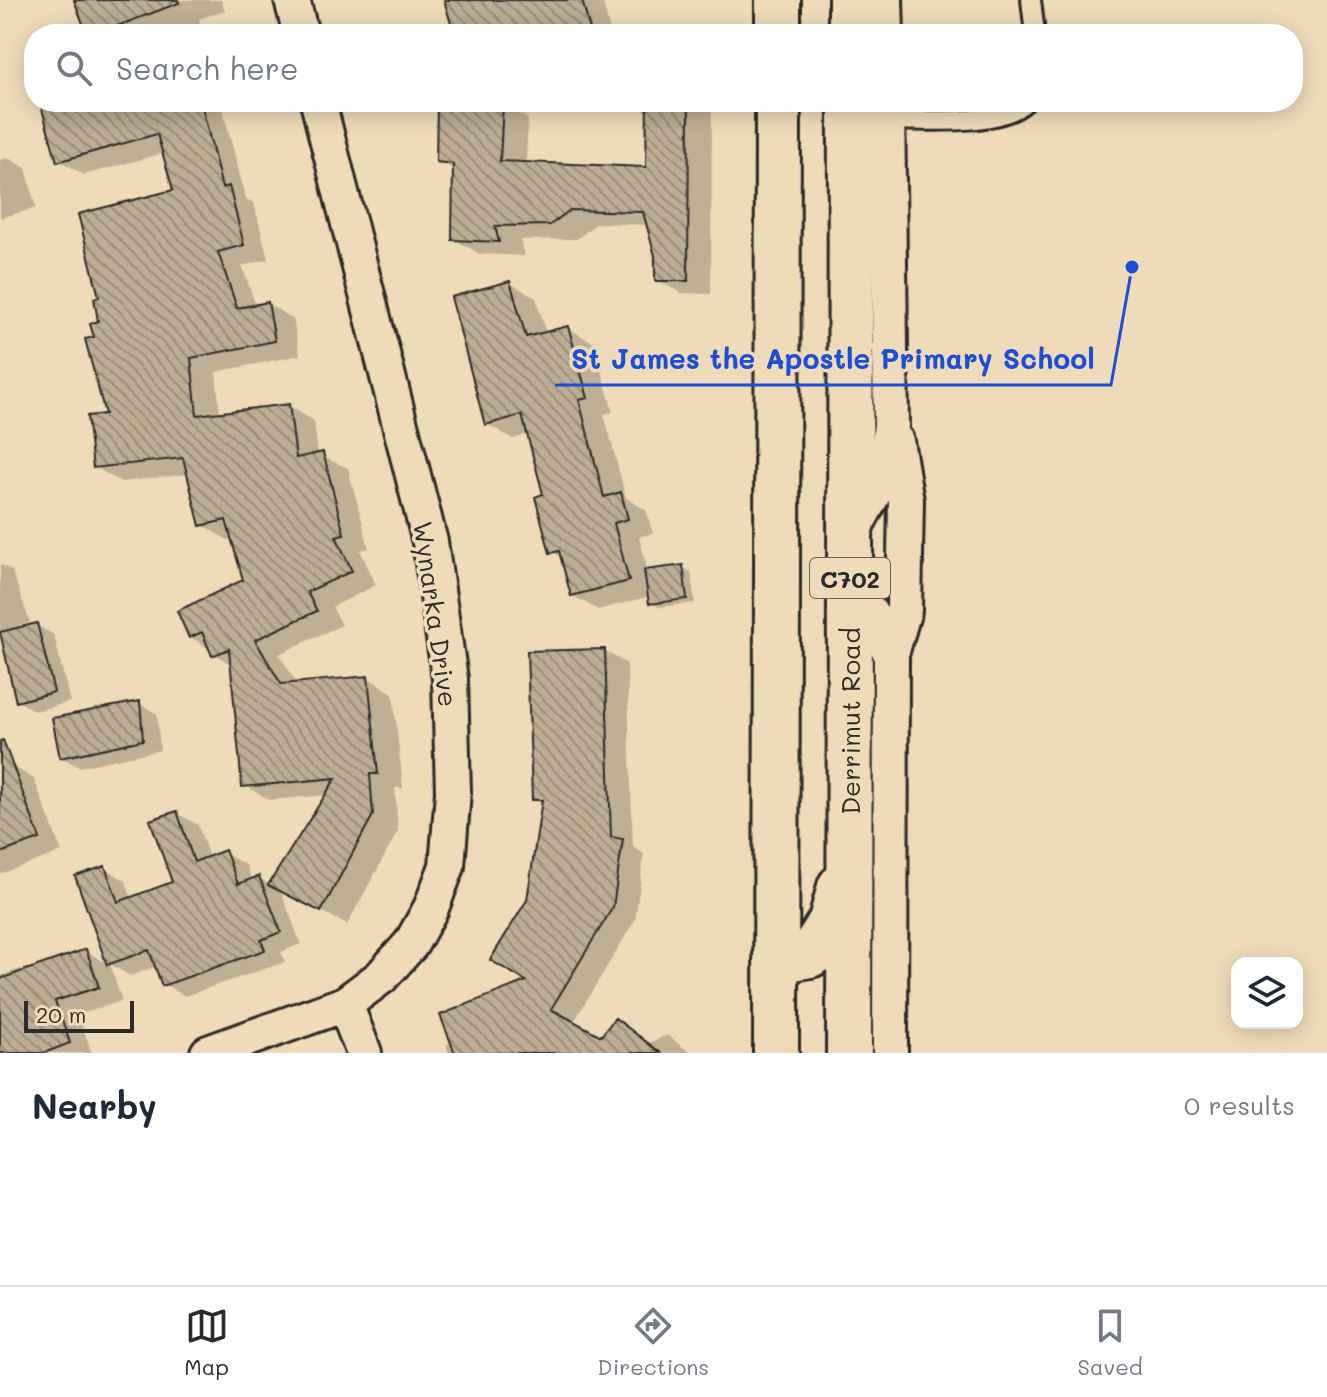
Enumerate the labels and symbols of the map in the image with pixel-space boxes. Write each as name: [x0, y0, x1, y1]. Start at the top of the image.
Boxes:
callout: St James the Apostle Primary School: [555, 333, 1111, 385]
text: St James the Apostle Primary School: [571, 340, 1095, 377]
street label: Wynarka Drive: [406, 519, 466, 709]
road number: C702: [810, 558, 890, 598]
street label: Derrimut Road: [833, 627, 867, 815]
scale bar: [24, 997, 134, 1033]

